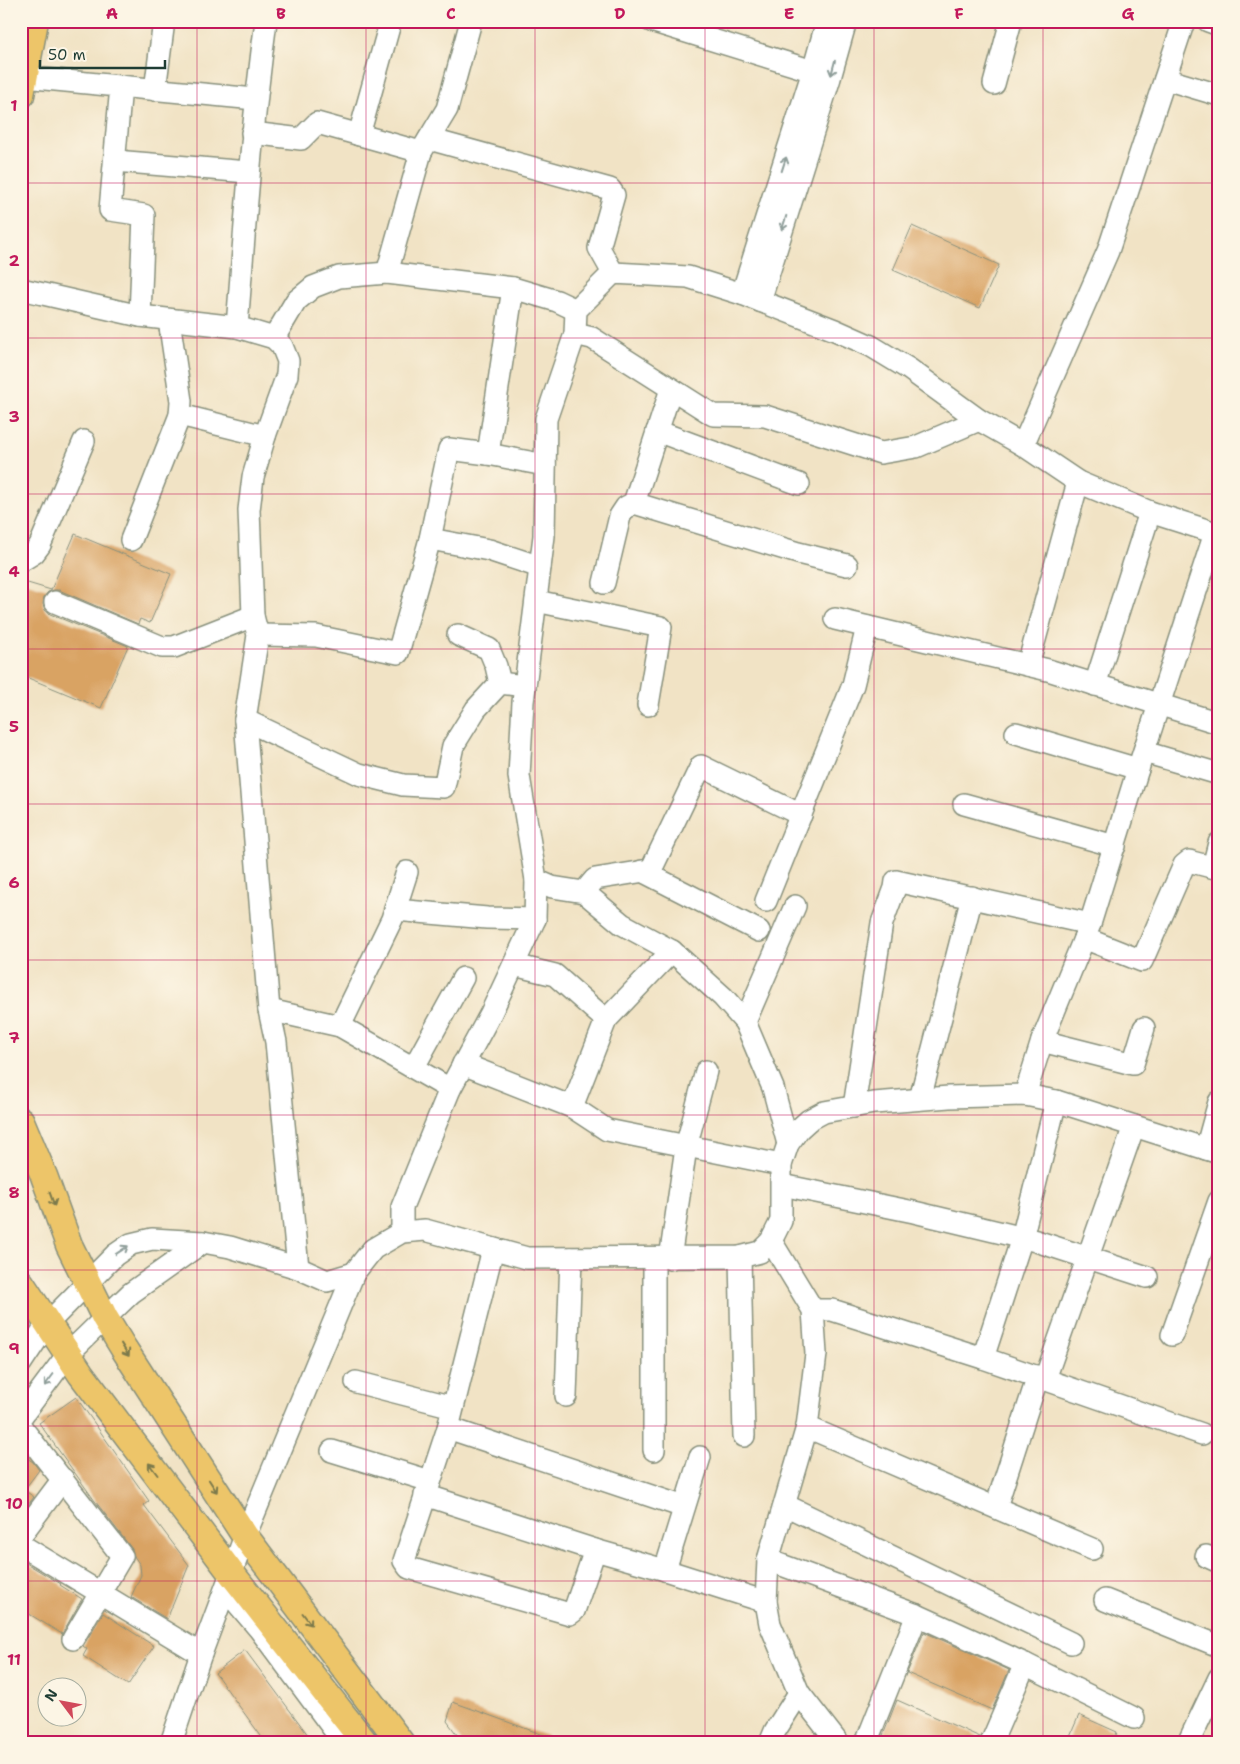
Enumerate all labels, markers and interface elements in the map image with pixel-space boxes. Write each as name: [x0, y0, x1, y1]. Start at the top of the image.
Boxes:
text: A: [106, 3, 118, 24]
text: B: [276, 3, 286, 24]
text: C: [446, 3, 456, 24]
text: D: [614, 3, 626, 24]
text: E: [784, 3, 794, 24]
text: F: [954, 3, 964, 24]
text: G: [1122, 3, 1135, 24]
scale bar: [40, 38, 165, 70]
text: 50 m: [48, 45, 86, 65]
one-way arrow: [828, 60, 837, 76]
text: 1: [10, 95, 18, 116]
one-way arrow: [779, 157, 789, 173]
one-way arrow: [779, 215, 789, 231]
text: 2: [8, 250, 20, 271]
text: 3: [8, 406, 20, 427]
text: 4: [8, 561, 20, 582]
text: 5: [9, 716, 19, 737]
text: 6: [8, 872, 20, 893]
text: 7: [8, 1027, 20, 1048]
text: 8: [8, 1182, 20, 1203]
one-way arrow: [48, 1191, 57, 1206]
one-way arrow: [115, 1245, 129, 1255]
text: 9: [8, 1338, 20, 1359]
one-way arrow: [119, 1343, 130, 1357]
one-way arrow: [44, 1373, 54, 1387]
one-way arrow: [148, 1462, 158, 1476]
one-way arrow: [208, 1479, 218, 1493]
text: 10: [5, 1493, 23, 1514]
one-way arrow: [302, 1612, 313, 1625]
text: 11: [7, 1649, 21, 1670]
north arrow: [38, 1676, 88, 1726]
text: N: [40, 1686, 62, 1705]

